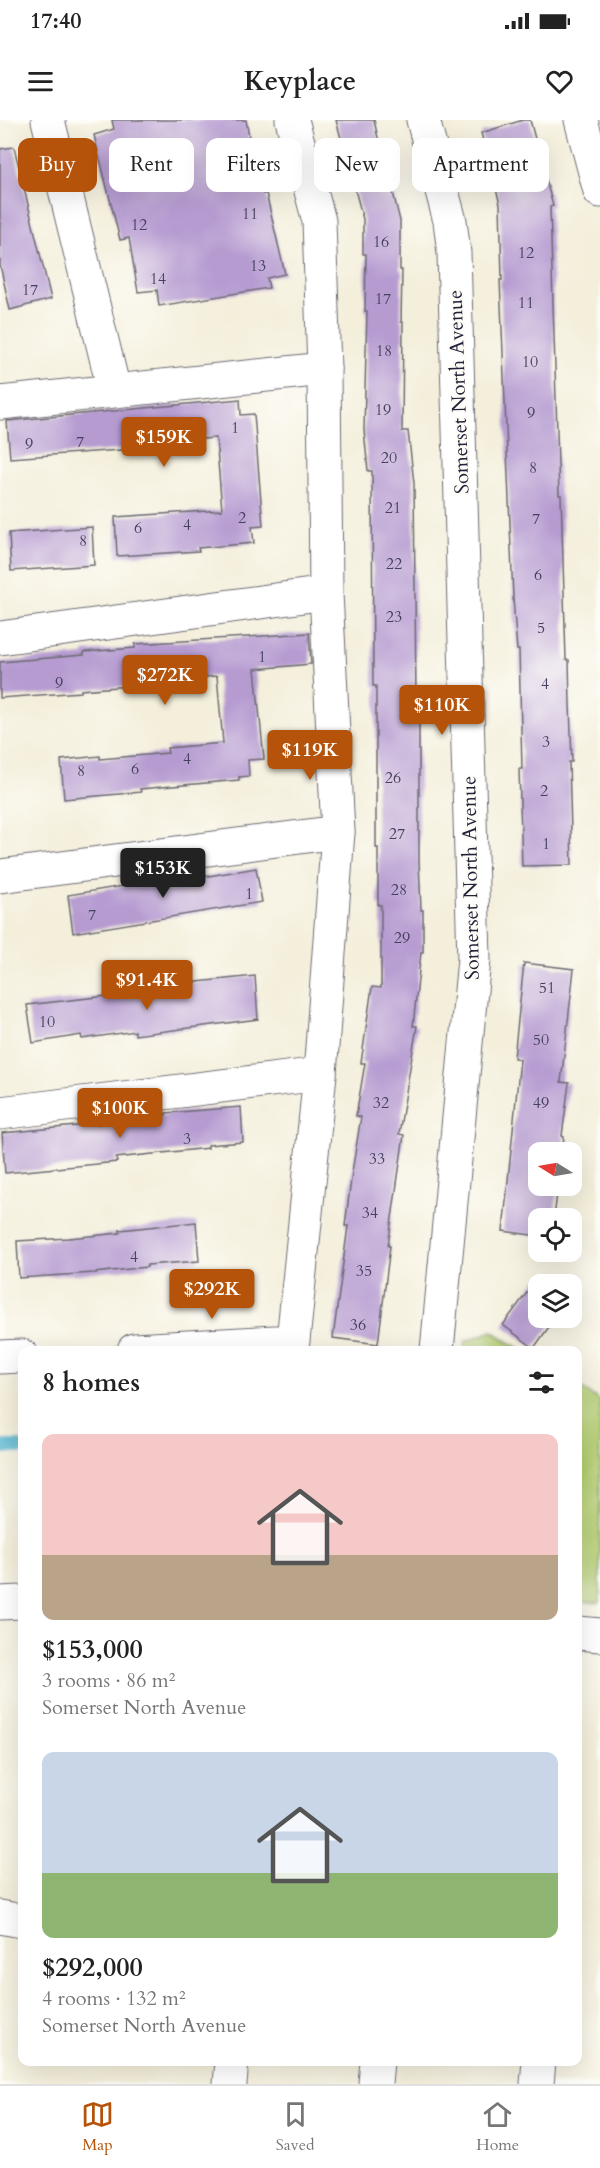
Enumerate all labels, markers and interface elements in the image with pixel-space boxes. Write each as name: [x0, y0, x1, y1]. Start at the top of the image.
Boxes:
text: 17:40: [30, 6, 81, 36]
text: Keyplace: [244, 63, 356, 100]
icon: menu: [24, 65, 57, 98]
icon: heart: [543, 65, 576, 98]
chip: Buy: [18, 138, 97, 192]
chip: Rent: [109, 138, 194, 192]
chip: Filters: [206, 138, 302, 192]
chip: New: [314, 138, 400, 192]
chip: Apartment: [412, 138, 549, 192]
house number: 11: [242, 203, 258, 225]
house number: 12: [131, 214, 147, 236]
house number: 16: [373, 231, 389, 253]
house number: 12: [518, 242, 534, 264]
house number: 13: [250, 255, 266, 277]
house number: 14: [150, 268, 166, 290]
house number: 17: [22, 279, 38, 301]
house number: 17: [375, 288, 391, 310]
street label: Somerset North Avenue: [441, 289, 476, 495]
house number: 11: [518, 292, 534, 314]
house number: 18: [376, 340, 392, 362]
house number: 10: [522, 351, 538, 373]
house number: 19: [375, 399, 391, 421]
house number: 9: [527, 402, 535, 424]
pin: $159K: [122, 417, 206, 468]
house number: 1: [231, 417, 239, 439]
text: $159K: [135, 423, 193, 450]
house number: 7: [76, 431, 84, 453]
house number: 9: [25, 433, 33, 455]
house number: 20: [381, 447, 397, 469]
house number: 8: [529, 457, 537, 479]
house number: 21: [385, 497, 401, 519]
house number: 2: [238, 507, 246, 529]
house number: 7: [532, 508, 540, 530]
house number: 4: [183, 514, 191, 536]
house number: 6: [134, 517, 142, 539]
house number: 8: [79, 530, 87, 552]
house number: 22: [386, 553, 402, 575]
house number: 6: [534, 564, 542, 586]
house number: 23: [386, 606, 402, 628]
house number: 5: [537, 617, 545, 639]
house number: 1: [258, 646, 266, 668]
pin: $272K: [123, 655, 207, 706]
text: $272K: [136, 661, 194, 688]
house number: 9: [55, 672, 63, 694]
house number: 4: [541, 673, 549, 695]
pin: $110K: [400, 685, 484, 736]
text: $110K: [413, 691, 471, 718]
pin: $119K: [268, 730, 352, 781]
house number: 3: [542, 731, 550, 753]
text: $119K: [281, 736, 339, 763]
house number: 4: [183, 748, 191, 770]
house number: 6: [131, 758, 139, 780]
house number: 8: [77, 760, 85, 782]
house number: 26: [385, 767, 401, 789]
street label: Somerset North Avenue: [455, 776, 486, 980]
house number: 2: [540, 780, 548, 802]
house number: 27: [389, 823, 405, 845]
house number: 1: [542, 833, 550, 855]
pin: $153K: [121, 848, 205, 899]
text: $153K: [134, 854, 192, 881]
house number: 28: [391, 879, 407, 901]
house number: 1: [245, 883, 253, 905]
house number: 7: [88, 904, 96, 926]
house number: 29: [394, 927, 410, 949]
pin: $91.4K: [98, 960, 196, 1011]
text: $91.4K: [116, 966, 178, 993]
house number: 51: [539, 977, 555, 999]
house number: 10: [39, 1011, 55, 1033]
house number: 50: [533, 1029, 549, 1051]
pin: $100K: [78, 1088, 162, 1139]
house number: 32: [373, 1092, 389, 1114]
house number: 49: [533, 1092, 549, 1114]
text: $100K: [91, 1094, 149, 1121]
house number: 3: [183, 1128, 191, 1150]
north arrow: [528, 1142, 582, 1196]
map controls: [528, 1142, 582, 1328]
house number: 33: [369, 1148, 385, 1170]
house number: 34: [362, 1202, 378, 1224]
button: locate: [528, 1208, 582, 1262]
house number: 4: [130, 1246, 138, 1268]
house number: 35: [356, 1260, 372, 1282]
pin: $292K: [170, 1269, 254, 1320]
button: layers: [528, 1274, 582, 1328]
text: $292K: [183, 1275, 241, 1302]
house number: 36: [350, 1314, 366, 1336]
text: 8 homes: [42, 1365, 140, 1400]
icon: filters: [525, 1366, 558, 1399]
icon: home: [246, 1473, 354, 1581]
text: $153,000: [42, 1632, 143, 1667]
text: 3 rooms · 86 m²: [42, 1667, 175, 1694]
text: Somerset North Avenue: [42, 1694, 246, 1721]
icon: home: [246, 1791, 354, 1899]
text: $292,000: [42, 1950, 143, 1985]
text: 4 rooms · 132 m²: [42, 1985, 186, 2012]
text: Somerset North Avenue: [42, 2012, 246, 2039]
tab: Map: [81, 2098, 114, 2156]
tab: Saved: [276, 2098, 314, 2156]
tab: Home: [476, 2098, 519, 2156]

